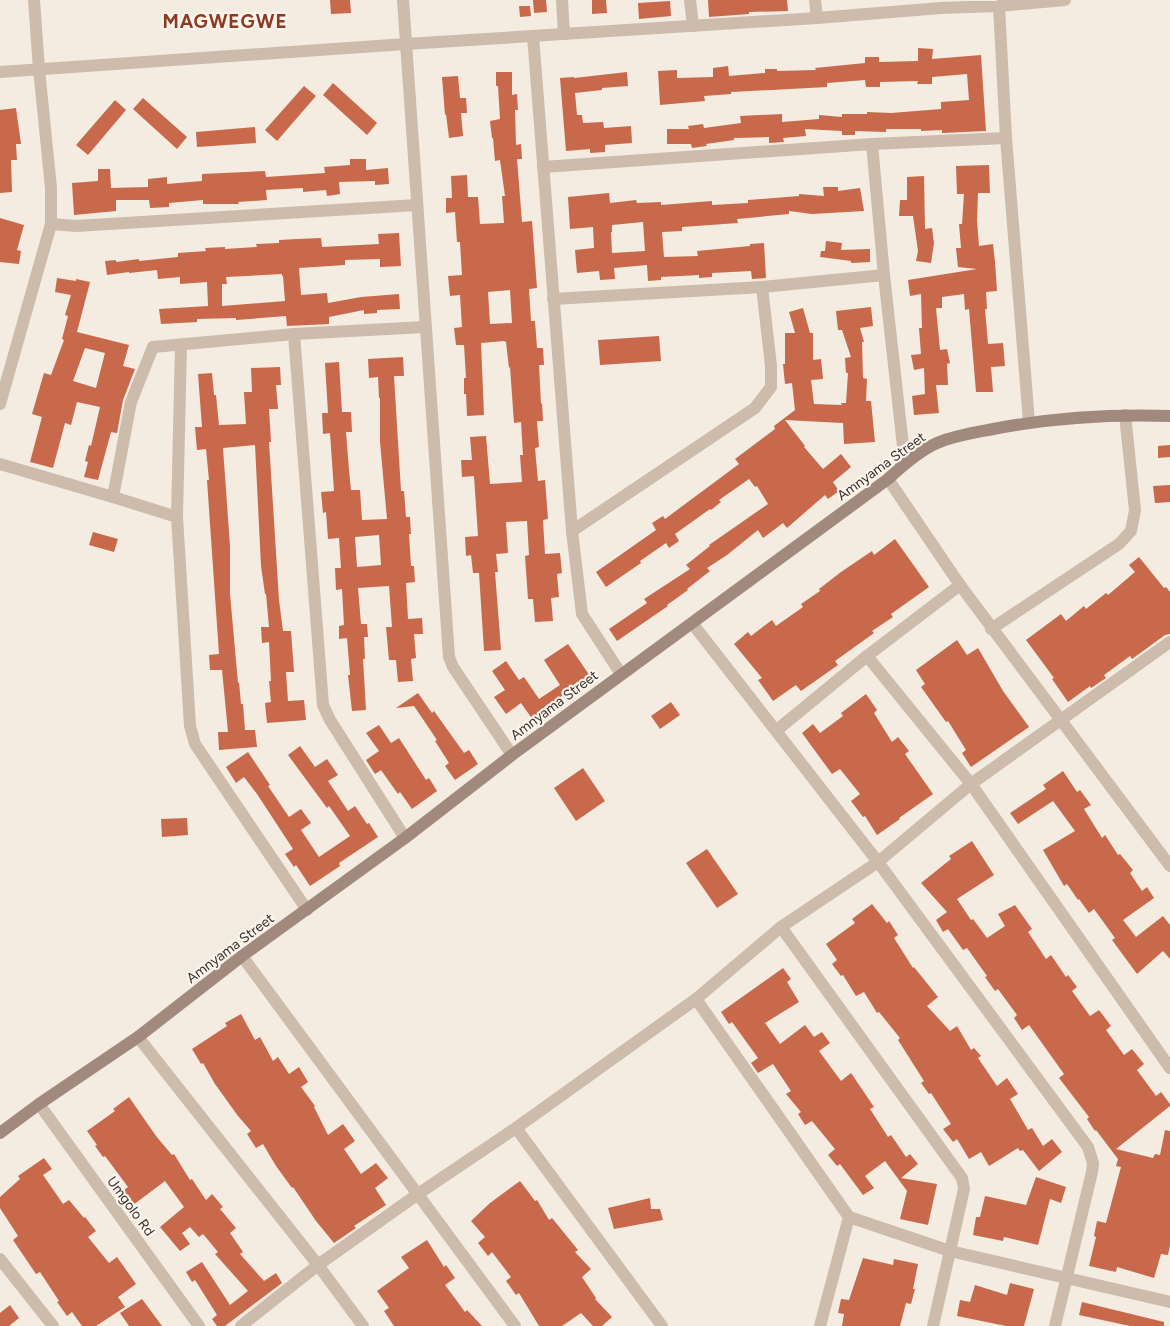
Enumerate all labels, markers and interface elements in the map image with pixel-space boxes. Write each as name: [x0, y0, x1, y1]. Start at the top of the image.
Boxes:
district label: MAGWEGWE: [162, 10, 288, 33]
street label: Amnyama Street: [834, 429, 929, 504]
street label: Amnyama Street: [507, 667, 601, 744]
street label: Amnyama Street: [183, 910, 277, 987]
street label: Umgolo Rd: [103, 1173, 158, 1240]

